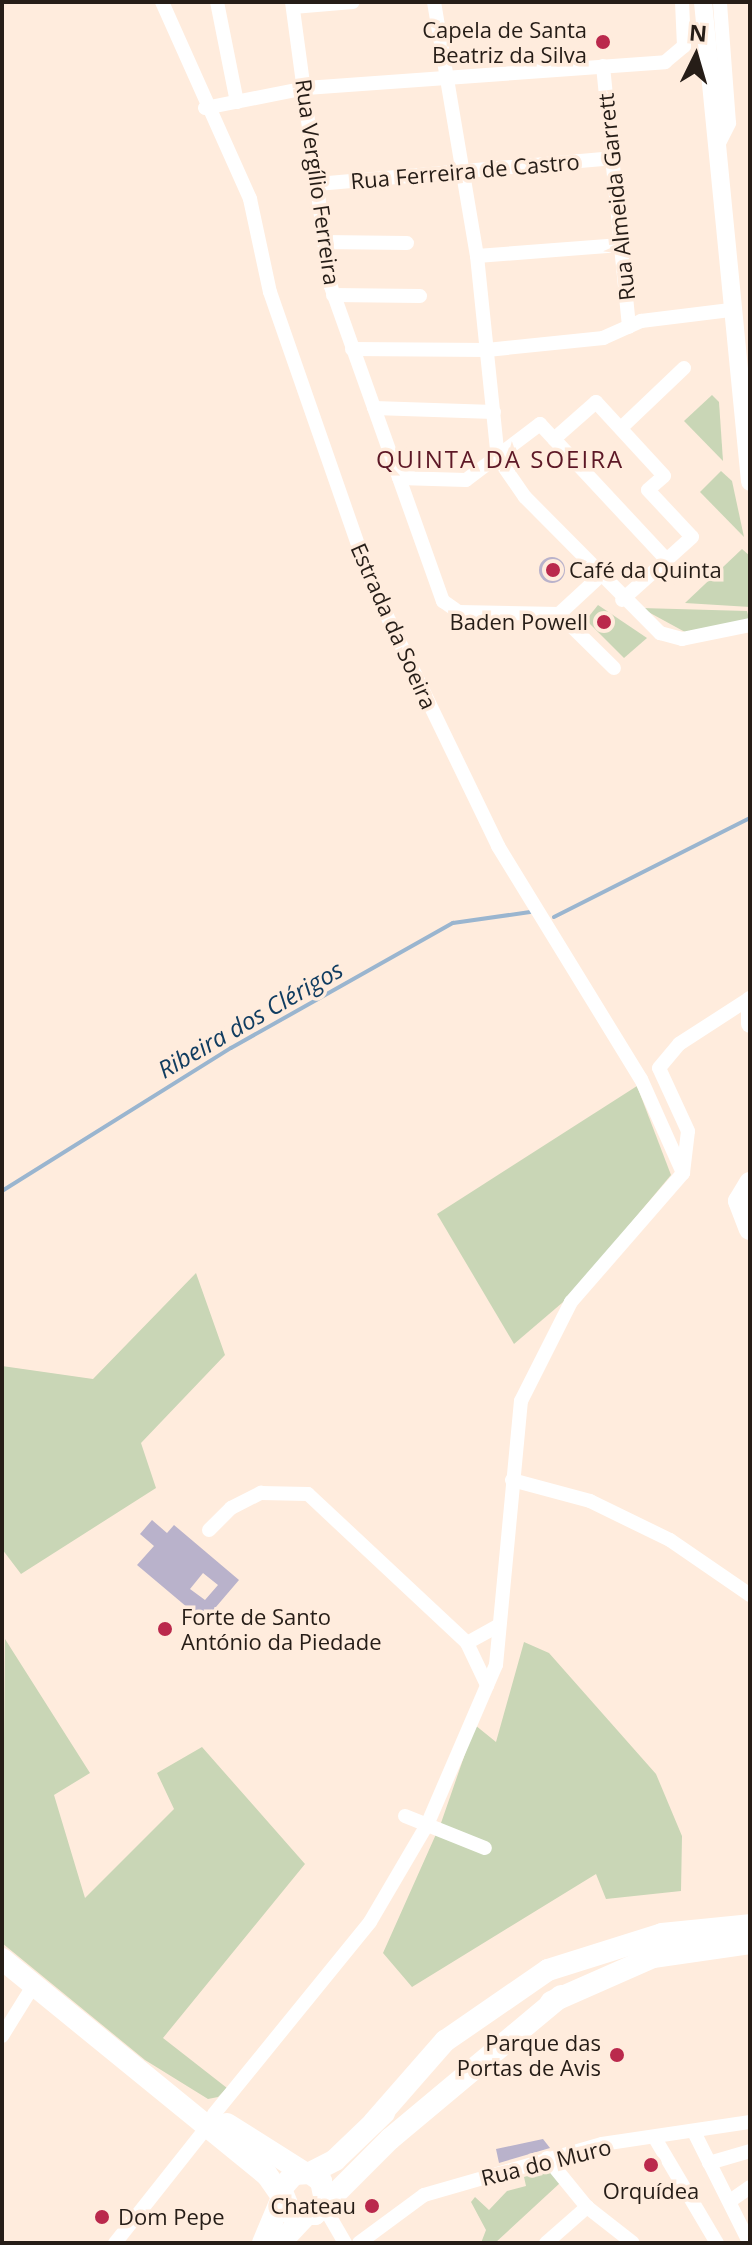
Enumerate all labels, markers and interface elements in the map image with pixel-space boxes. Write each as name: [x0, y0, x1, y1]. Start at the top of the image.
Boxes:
place label: Capela de Santa Beatriz da Silva: [422, 16, 587, 68]
north arrow: [656, 16, 736, 96]
text: N: [688, 16, 708, 48]
marker: Capela de Santa Beatriz da Silva: [594, 33, 612, 51]
street label: Rua Vergílio Ferreira: [290, 77, 346, 287]
street label: Rua Almeida Garrett: [592, 92, 640, 302]
street label: Rua Ferreira de Castro: [349, 148, 581, 194]
district label: QUINTA DA SOEIRA: [376, 445, 624, 473]
street label: Estrada da Soeira: [346, 539, 442, 713]
place label: Café da Quinta: [569, 557, 722, 583]
marker: Café da Quinta: [544, 561, 562, 579]
place label: Baden Powell: [450, 609, 588, 635]
marker: Baden Powell: [595, 613, 613, 631]
water label: Ribeira dos Clérigos: [152, 954, 348, 1084]
place label: Forte de Santo António da Piedade: [181, 1603, 382, 1654]
marker: Forte de Santo António da Piedade: [156, 1620, 174, 1638]
place label: Parque das Portas de Avis: [457, 2029, 601, 2080]
marker: Parque das Portas de Avis: [608, 2046, 626, 2064]
street label: Rua do Muro: [478, 2133, 614, 2191]
marker: Orquídea: [642, 2156, 660, 2174]
place label: Orquídea: [603, 2178, 699, 2204]
place label: Chateau: [271, 2193, 356, 2219]
marker: Chateau: [363, 2197, 381, 2215]
place label: Dom Pepe: [118, 2204, 225, 2230]
marker: Dom Pepe: [93, 2208, 111, 2226]

